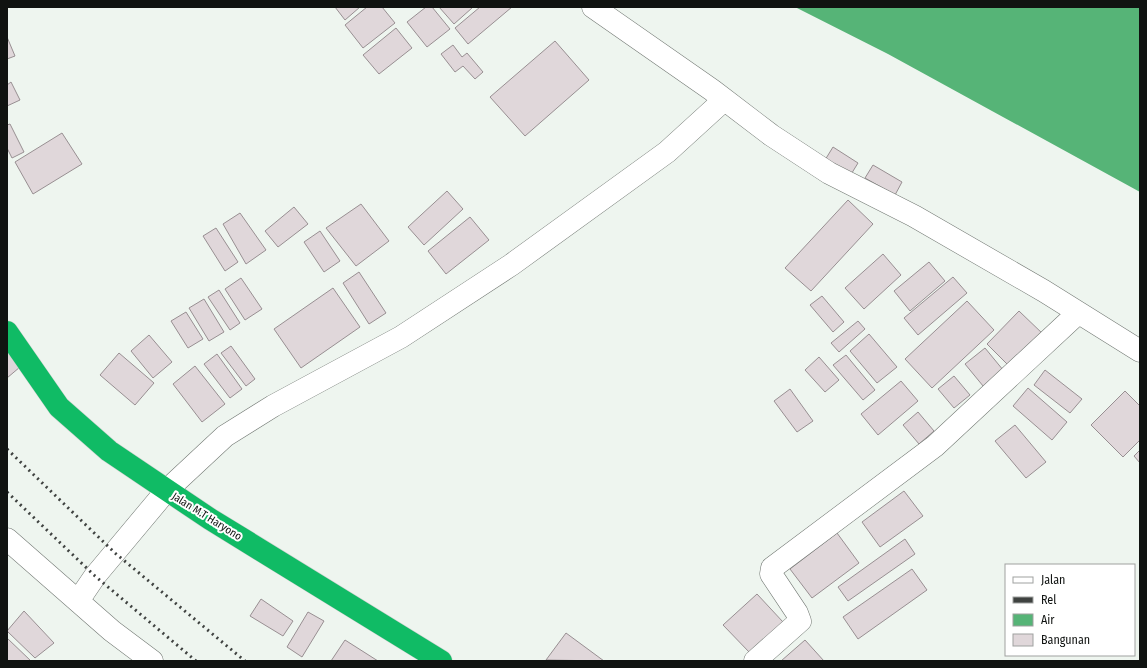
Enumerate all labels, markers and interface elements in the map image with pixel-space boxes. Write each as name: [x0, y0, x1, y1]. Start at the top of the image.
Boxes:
street label: Jalan M.T Haryono: [169, 490, 244, 543]
legend: [1005, 564, 1135, 656]
text: Jalan: [1041, 573, 1065, 587]
text: Rel: [1041, 593, 1056, 607]
text: Air: [1041, 613, 1055, 627]
text: Bangunan: [1041, 633, 1090, 647]

